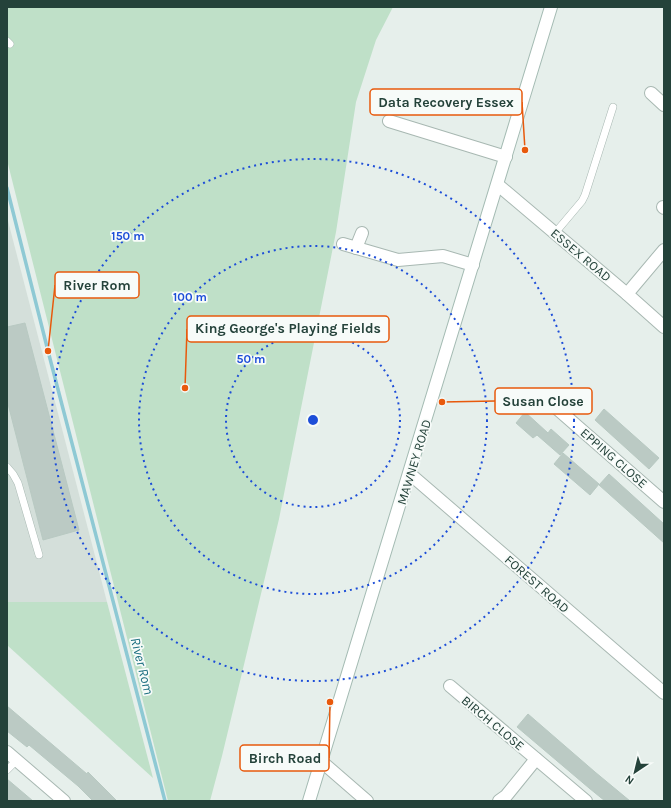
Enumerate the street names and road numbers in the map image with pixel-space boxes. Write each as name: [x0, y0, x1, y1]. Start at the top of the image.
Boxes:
street label: ESSEX ROAD: [548, 225, 614, 285]
street label: MAWNEY ROAD: [394, 417, 434, 507]
street label: EPPING CLOSE: [578, 425, 650, 491]
street label: FOREST ROAD: [502, 552, 572, 616]
street label: BIRCH CLOSE: [459, 692, 527, 754]

